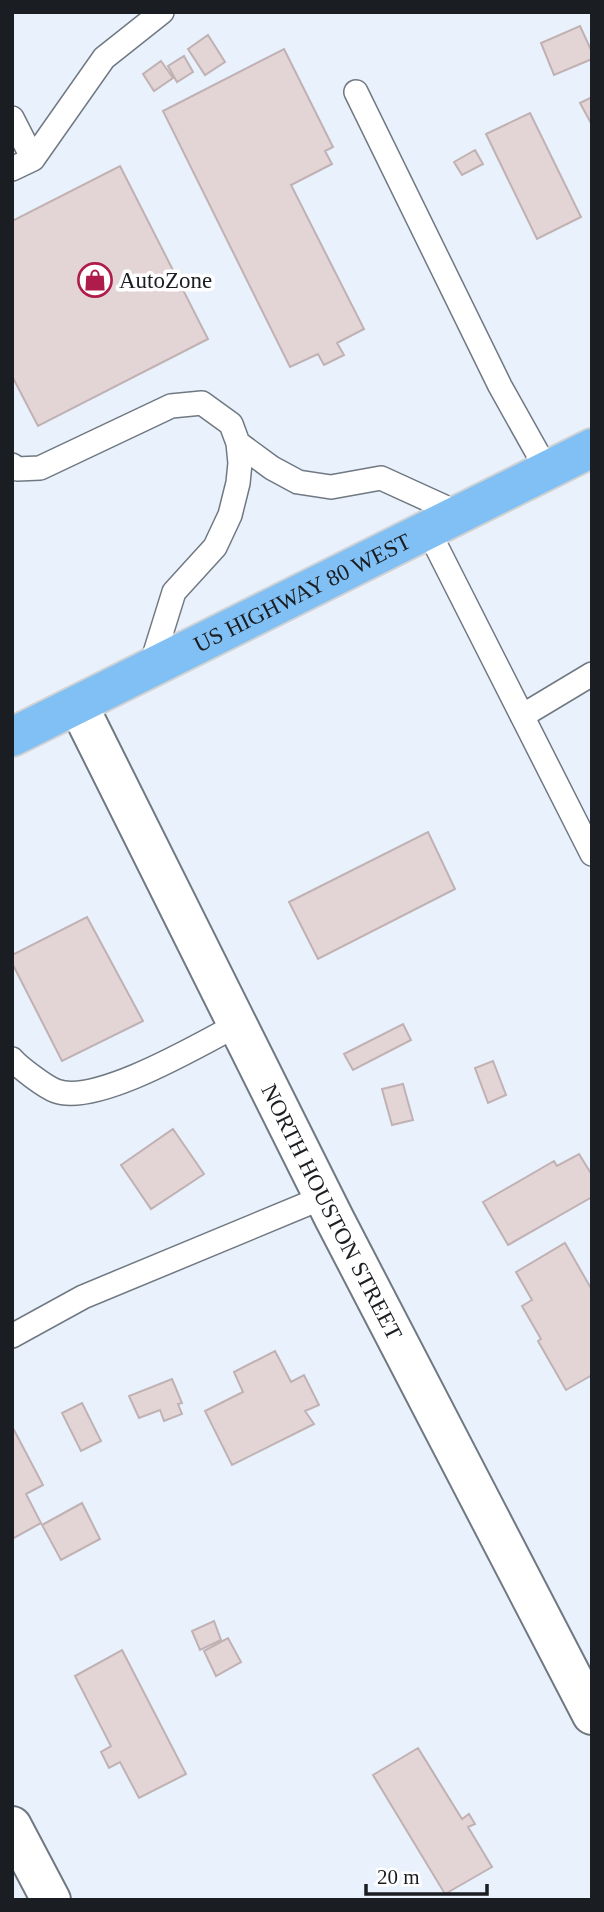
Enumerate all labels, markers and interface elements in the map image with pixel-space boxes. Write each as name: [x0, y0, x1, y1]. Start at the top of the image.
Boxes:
shop icon: AutoZone: [76, 261, 114, 299]
place label: AutoZone: [119, 268, 212, 293]
street label: US HIGHWAY 80 WEST: [190, 528, 414, 657]
street label: NORTH HOUSTON STREET: [257, 1080, 407, 1344]
scale bar: [366, 1853, 487, 1897]
text: 20 m: [377, 1865, 420, 1889]

